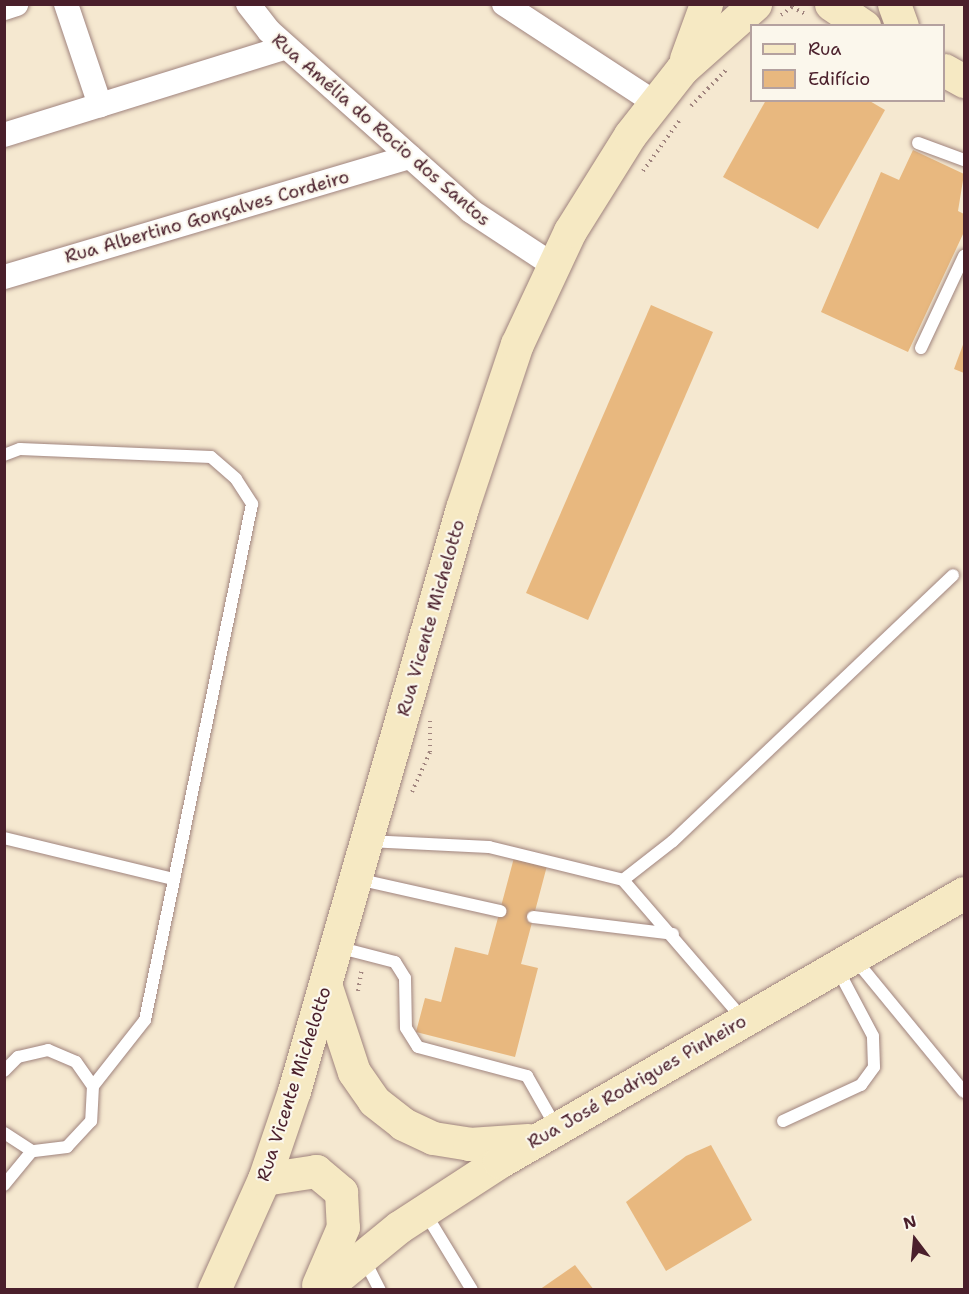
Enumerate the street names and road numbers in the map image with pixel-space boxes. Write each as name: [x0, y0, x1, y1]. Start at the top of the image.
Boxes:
street label: Rua Amélia do Rocio dos Santos: [267, 29, 495, 231]
street label: Rua Albertino Gonçalves Cordeiro: [62, 166, 352, 268]
street label: Rua Vicente Michelotto: [393, 517, 469, 719]
street label: Rua Vicente Michelotto: [252, 984, 336, 1184]
street label: Rua José Rodrigues Pinheiro: [524, 1010, 750, 1154]

